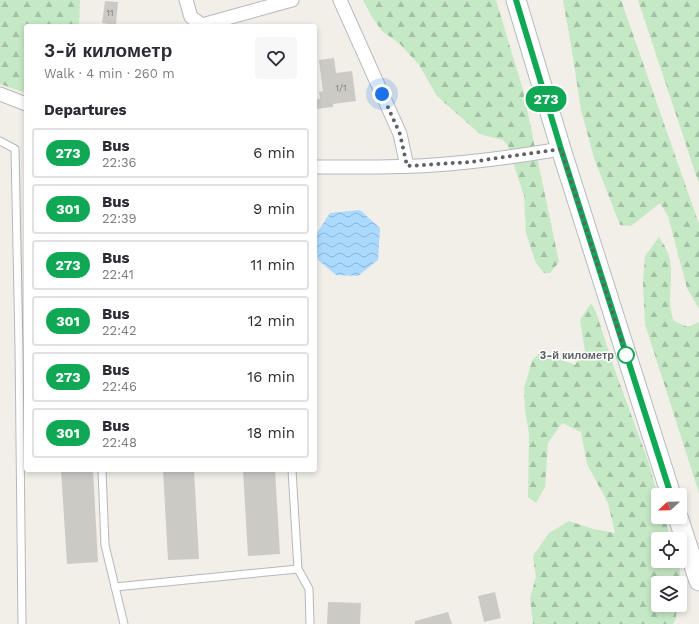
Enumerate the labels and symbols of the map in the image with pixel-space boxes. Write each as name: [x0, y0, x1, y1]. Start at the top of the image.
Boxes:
house number: 11: [106, 8, 114, 18]
house number: 1/1: [336, 83, 346, 93]
your location: [372, 84, 392, 104]
line badge: 273: [523, 86, 569, 112]
marker: 3-й километр: [617, 346, 635, 364]
place label: 3-й километр: [540, 349, 614, 362]
north arrow: [651, 488, 687, 524]

